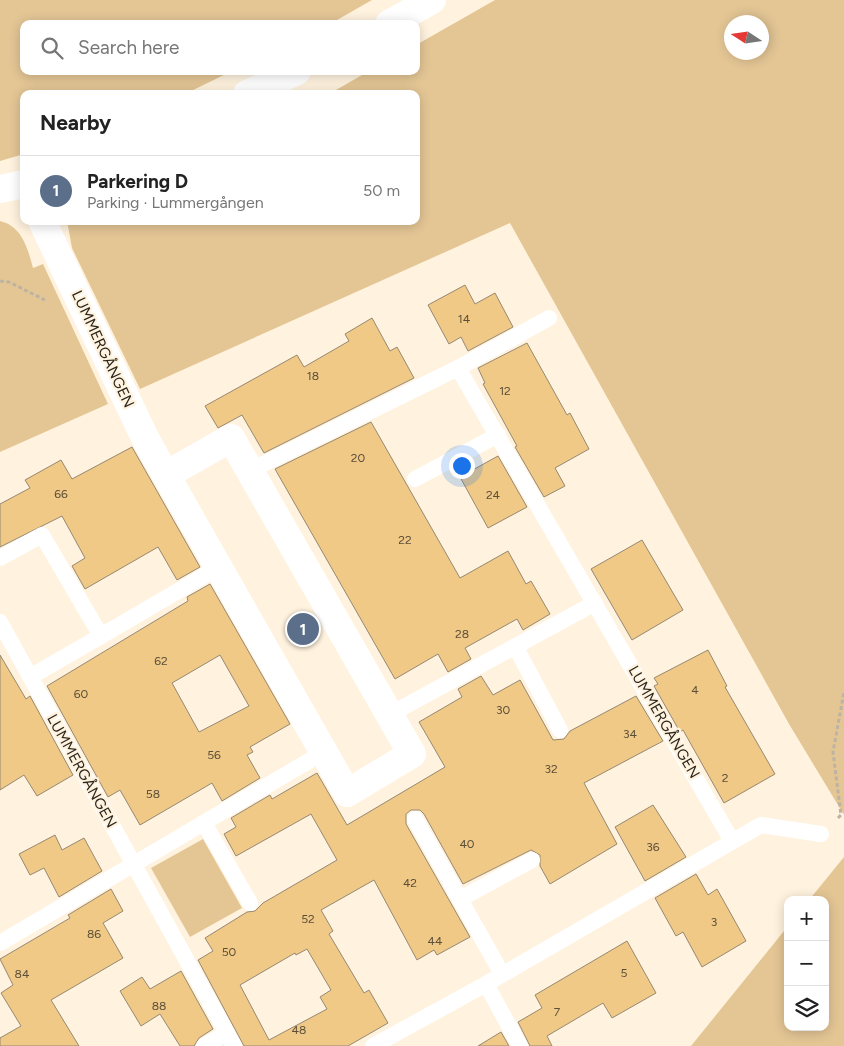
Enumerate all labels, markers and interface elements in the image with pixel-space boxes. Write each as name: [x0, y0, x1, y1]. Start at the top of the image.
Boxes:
north arrow: [724, 15, 769, 60]
search box: [20, 20, 420, 75]
icon: search: [38, 34, 66, 62]
text: Search here: [78, 36, 180, 59]
text: Nearby: [40, 110, 111, 135]
text: Parkering D: [87, 170, 188, 193]
text: 1: [53, 181, 59, 200]
text: 50 m: [363, 181, 400, 200]
text: Parking · Lummergången: [87, 193, 264, 212]
street label: LUMMERGÅNGEN: [68, 288, 138, 410]
house number: 14: [458, 312, 471, 326]
house number: 18: [307, 369, 319, 383]
house number: 12: [499, 384, 511, 398]
house number: 20: [351, 451, 366, 465]
your location: [449, 453, 475, 479]
house number: 66: [54, 487, 68, 501]
house number: 24: [486, 488, 501, 502]
house number: 22: [398, 533, 412, 547]
pin: 1: [287, 610, 319, 648]
house number: 28: [455, 627, 469, 641]
house number: 62: [154, 654, 168, 668]
street label: LUMMERGÅNGEN: [624, 662, 704, 782]
house number: 4: [691, 683, 699, 697]
house number: 60: [74, 687, 89, 701]
house number: 30: [496, 703, 510, 717]
street label: LUMMERGÅNGEN: [43, 711, 121, 831]
house number: 34: [623, 727, 638, 741]
house number: 56: [207, 748, 221, 762]
house number: 32: [544, 762, 558, 776]
house number: 2: [722, 771, 728, 785]
house number: 58: [146, 787, 160, 801]
house number: 40: [459, 837, 475, 851]
house number: 36: [646, 840, 660, 854]
house number: 42: [403, 876, 417, 890]
map controls: [784, 896, 829, 1031]
button: +: [784, 896, 829, 941]
house number: 52: [301, 912, 315, 926]
house number: 3: [711, 915, 717, 929]
house number: 86: [87, 927, 101, 941]
house number: 44: [428, 934, 443, 948]
button: −: [784, 941, 829, 986]
house number: 50: [222, 945, 237, 959]
house number: 5: [621, 966, 628, 980]
house number: 84: [15, 967, 30, 981]
button: layers: [784, 986, 829, 1031]
house number: 88: [152, 999, 166, 1013]
house number: 7: [554, 1005, 561, 1019]
house number: 48: [292, 1023, 306, 1037]

